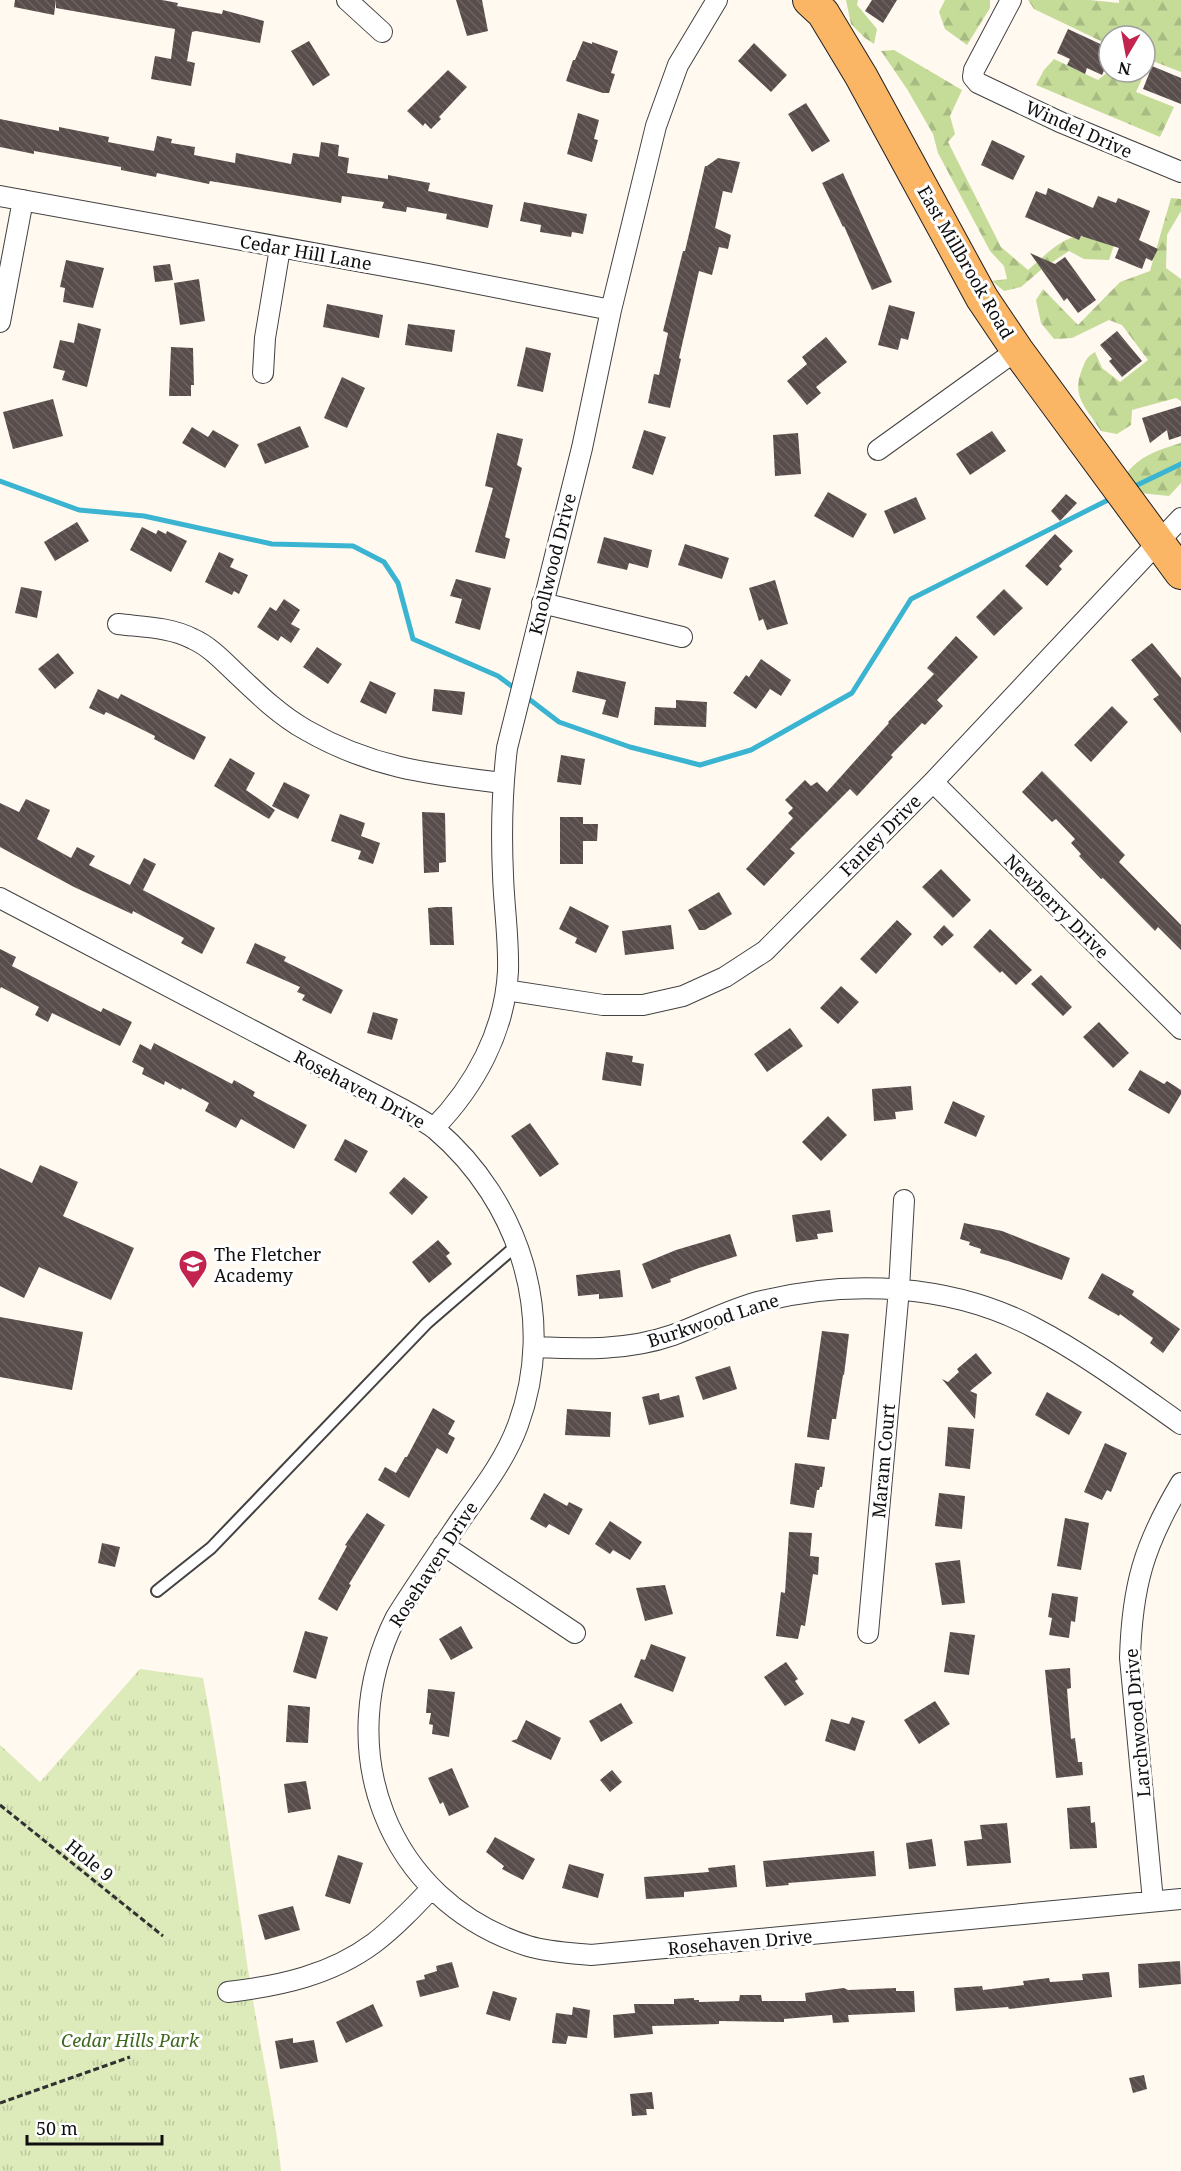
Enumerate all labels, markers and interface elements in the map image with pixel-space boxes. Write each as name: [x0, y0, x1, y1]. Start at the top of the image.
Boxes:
north arrow: [1097, 24, 1157, 84]
text: N: [1116, 57, 1133, 81]
street label: Windel Drive: [1022, 95, 1136, 163]
street label: East Millbrook Road: [912, 181, 1020, 343]
street label: Cedar Hill Lane: [238, 229, 374, 275]
street label: Knollwood Drive: [523, 491, 581, 637]
street label: Farley Drive: [834, 789, 926, 881]
street label: Newberry Drive: [999, 848, 1115, 964]
street label: Rosehaven Drive: [290, 1044, 430, 1134]
place label: The Fletcher Academy: [214, 1242, 322, 1287]
school or university icon: The Fletcher Academy: [177, 1248, 209, 1290]
street label: Burkwood Lane: [644, 1287, 782, 1353]
street label: Maram Court: [866, 1403, 900, 1519]
street label: Rosehaven Drive: [383, 1497, 483, 1631]
street label: Larchwood Drive: [1119, 1647, 1155, 1799]
street label: Hole 9: [61, 1833, 119, 1887]
street label: Rosehaven Drive: [667, 1924, 813, 1960]
park label: Cedar Hills Park: [61, 2028, 200, 2052]
scale bar: [27, 2108, 162, 2146]
text: 50 m: [36, 2116, 78, 2140]

